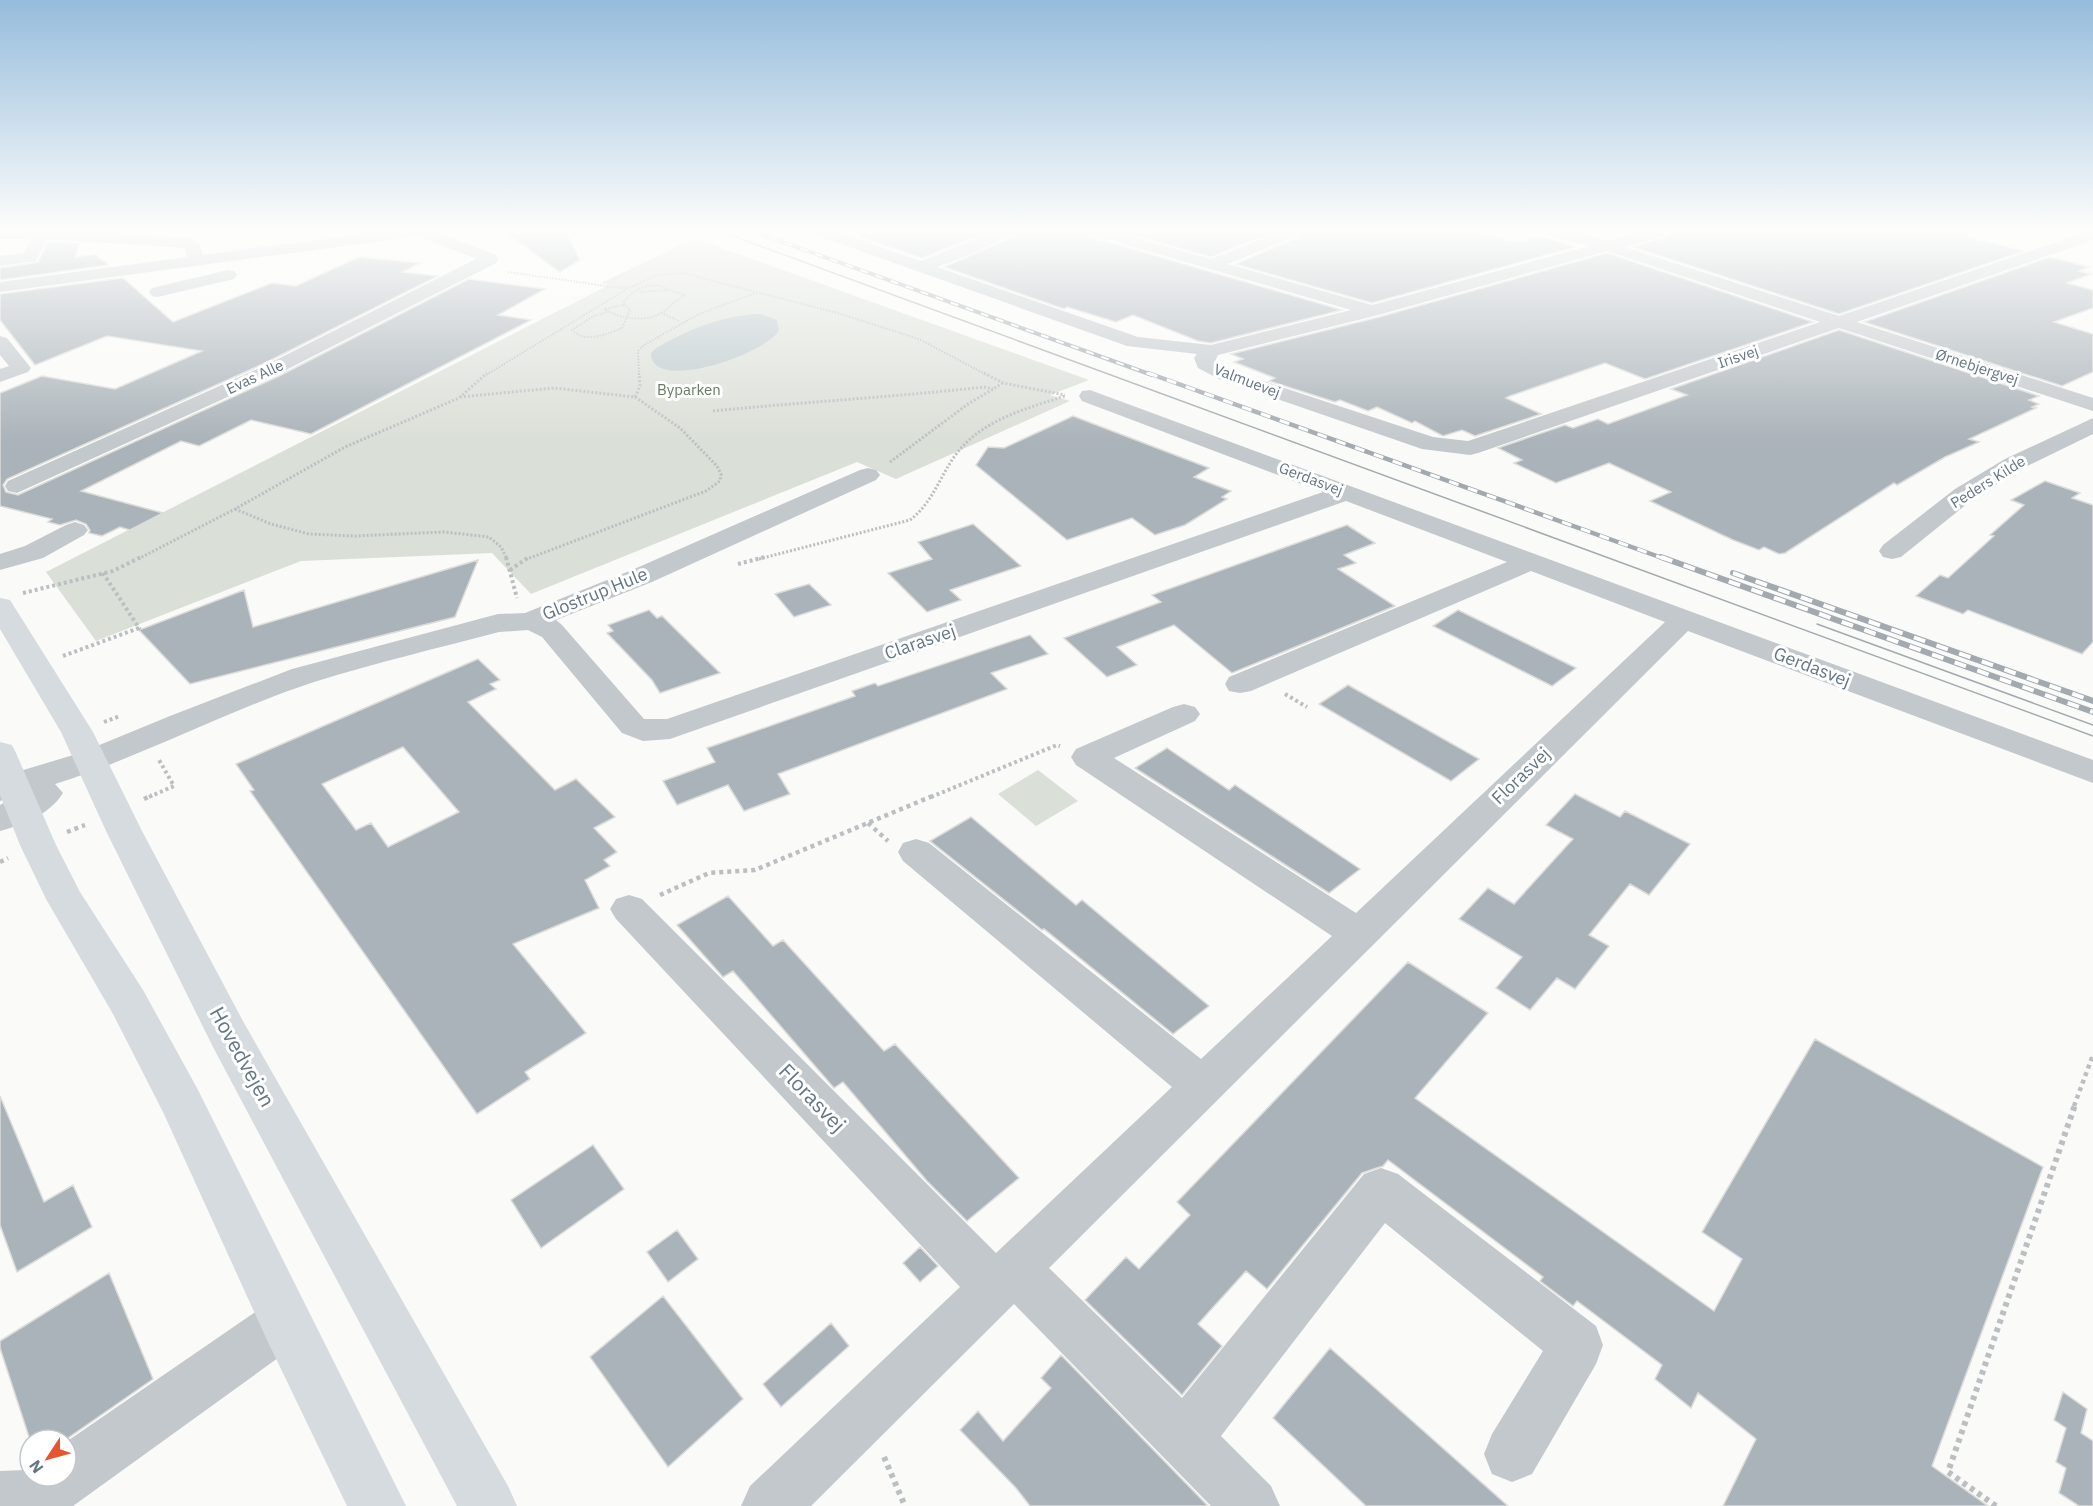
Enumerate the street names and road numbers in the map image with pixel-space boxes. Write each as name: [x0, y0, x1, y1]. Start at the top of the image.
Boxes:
street label: Irisvej: [1715, 341, 1761, 372]
street label: Ørnebjergvej: [1933, 344, 2021, 389]
street label: Evas Alle: [223, 355, 286, 398]
street label: Valmuevej: [1211, 359, 1283, 402]
street label: Peders Kilde: [1947, 451, 2029, 512]
street label: Gerdasvej: [1276, 458, 1346, 499]
street label: Glostrup Hule: [539, 562, 651, 625]
street label: Clarasvej: [881, 619, 958, 664]
street label: Gerdasvej: [1770, 641, 1854, 692]
street label: Florasvej: [1486, 742, 1555, 809]
street label: Hovedvejen: [204, 1001, 282, 1112]
street label: Florasvej: [773, 1057, 852, 1138]

